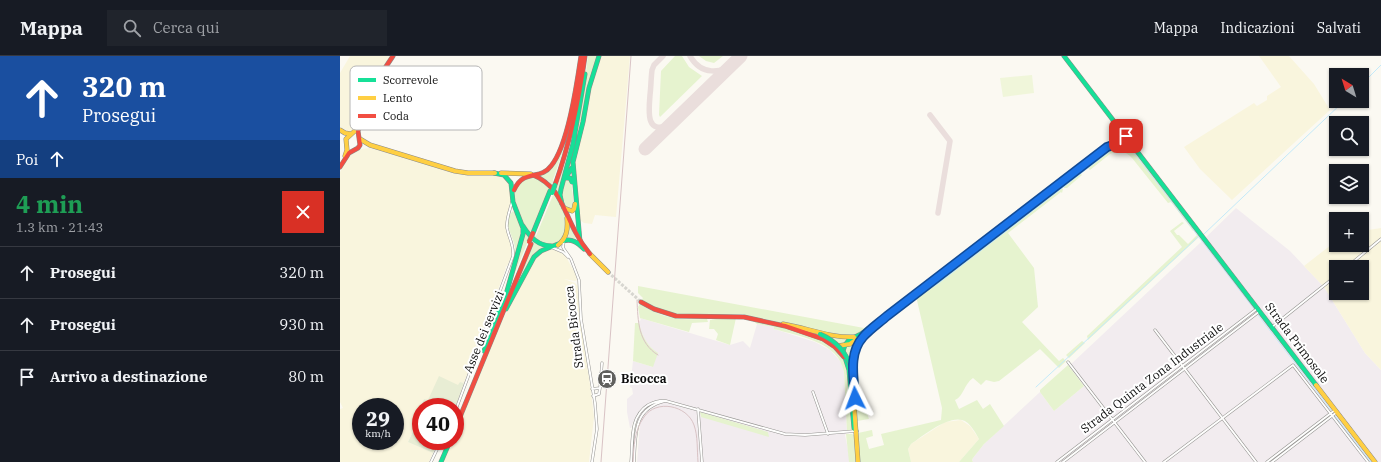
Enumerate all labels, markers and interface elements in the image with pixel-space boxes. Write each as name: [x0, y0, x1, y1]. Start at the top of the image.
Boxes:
search box: [107, 10, 387, 46]
text: Mappa: [20, 16, 83, 40]
icon: search: [121, 17, 143, 39]
text: Cerca qui: [153, 18, 220, 37]
text: Mappa: [1154, 19, 1198, 37]
text: Indicazioni: [1220, 19, 1295, 37]
text: Salvati: [1317, 19, 1361, 37]
legend: [350, 66, 482, 130]
text: 320 m: [82, 68, 166, 105]
north arrow: [1329, 68, 1369, 108]
map controls: [1329, 68, 1369, 300]
icon: ahead: [16, 72, 68, 124]
text: Scorrevole: [383, 73, 438, 87]
text: Lento: [383, 91, 413, 105]
text: Prosegui: [82, 104, 156, 127]
text: Coda: [383, 109, 409, 123]
button: search: [1329, 116, 1369, 156]
pin: [1109, 119, 1143, 153]
icon: arrive: [1115, 125, 1137, 147]
icon: ahead: [46, 148, 68, 170]
text: Poi: [16, 150, 38, 169]
button: layers: [1329, 164, 1369, 204]
text: 4 min: [16, 188, 83, 220]
button: close: [282, 191, 324, 233]
button: +: [1329, 212, 1369, 252]
text: 1.3 km · 21:43: [16, 219, 103, 236]
button: −: [1329, 260, 1369, 300]
icon: ahead: [16, 262, 38, 284]
text: Prosegui: [50, 263, 116, 282]
text: 320 m: [279, 263, 324, 282]
street label: Strada Bicocca: [561, 284, 586, 369]
street label: Asse dei servizi: [460, 288, 507, 375]
street label: Strada Primosole: [1262, 299, 1333, 386]
icon: ahead: [16, 314, 38, 336]
text: Prosegui: [50, 315, 116, 334]
text: 930 m: [279, 315, 324, 334]
street label: Strada Quinta Zona Industriale: [1078, 319, 1226, 436]
icon: arrive: [16, 366, 38, 388]
text: Arrivo a destinazione: [50, 367, 207, 386]
text: 80 m: [288, 367, 324, 386]
station icon: Bicocca: [596, 368, 618, 390]
place label: Bicocca: [621, 371, 667, 386]
position arrow: [834, 377, 876, 419]
speed limit sign: 40: [412, 398, 464, 450]
text: 29: [366, 405, 390, 432]
text: km/h: [365, 427, 391, 440]

